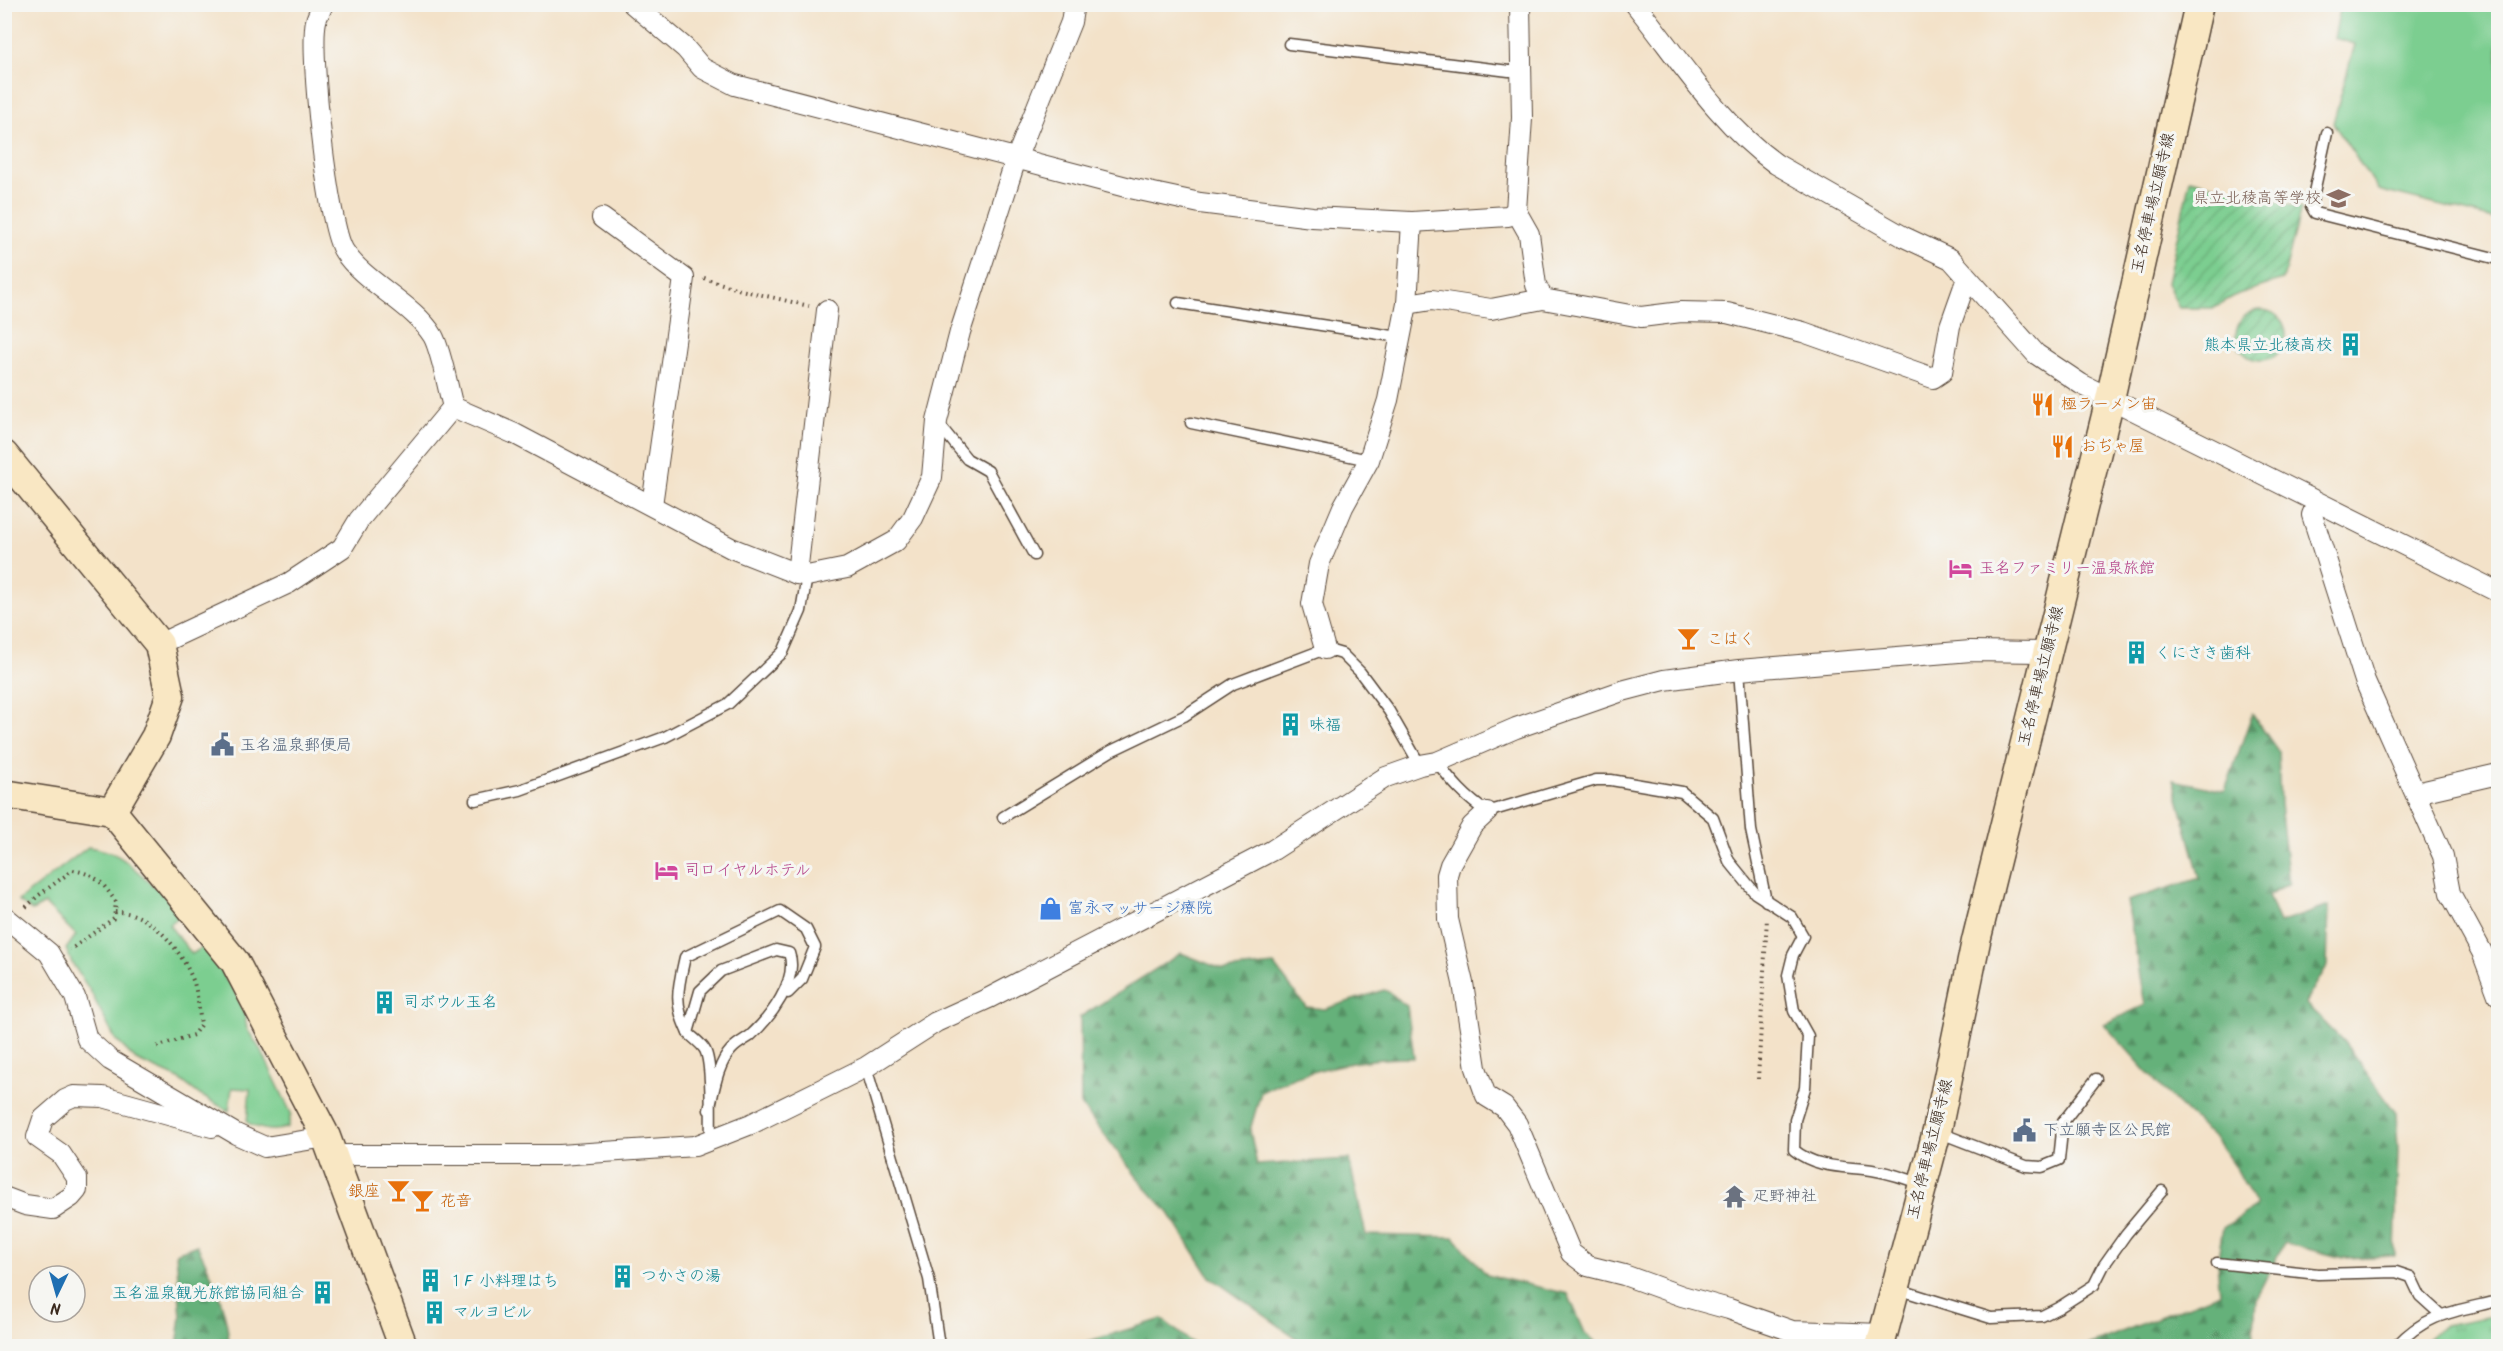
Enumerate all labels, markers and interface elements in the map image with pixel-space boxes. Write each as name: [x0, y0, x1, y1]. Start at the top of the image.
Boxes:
street label: 玉名停車場立願寺線: [2125, 130, 2181, 276]
school or university icon: 県立北稜高等学校: [2326, 185, 2352, 211]
place label: 県立北稜高等学校: [2193, 186, 2321, 211]
building icon: 熊本県立北稜高校: [2337, 332, 2363, 358]
place label: 熊本県立北稜高校: [2204, 333, 2332, 358]
restaurant icon: 極ラーメン宙: [2030, 391, 2056, 417]
place label: 極ラーメン宙: [2061, 392, 2157, 417]
restaurant icon: おぢゃ屋: [2050, 433, 2076, 459]
place label: おぢゃ屋: [2081, 434, 2145, 459]
hotel icon: 玉名ファミリー温泉旅館: [1948, 555, 1974, 581]
place label: 玉名ファミリー温泉旅館: [1979, 556, 2155, 581]
street label: 玉名停車場立願寺線: [2011, 603, 2071, 749]
bar icon: こはく: [1676, 626, 1702, 652]
place label: こはく: [1707, 627, 1755, 652]
building icon: くにさき歯科: [2124, 640, 2150, 666]
place label: くにさき歯科: [2155, 641, 2251, 666]
building icon: 味福: [1278, 712, 1304, 738]
place label: 味福: [1309, 713, 1341, 738]
public building icon: 玉名温泉郵便局: [209, 732, 235, 758]
place label: 玉名温泉郵便局: [240, 733, 352, 758]
hotel icon: 司ロイヤルホテル: [653, 857, 679, 883]
place label: 司ロイヤルホテル: [684, 858, 811, 883]
shop icon: 富永マッサージ療院: [1037, 895, 1063, 921]
place label: 富永マッサージ療院: [1068, 896, 1212, 921]
building icon: 司ボウル玉名: [372, 989, 398, 1015]
place label: 司ボウル玉名: [403, 990, 498, 1015]
street label: 玉名停車場立願寺線: [1900, 1076, 1960, 1222]
public building icon: 下立願寺区公民館: [2012, 1117, 2038, 1143]
place label: 下立願寺区公民館: [2043, 1118, 2171, 1143]
bar icon: 銀座: [385, 1178, 411, 1204]
place label: 銀座: [348, 1179, 380, 1204]
temple icon: 疋野神社: [1722, 1183, 1748, 1209]
place label: 疋野神社: [1753, 1184, 1817, 1209]
bar icon: 花音: [409, 1188, 435, 1214]
place label: 花音: [440, 1189, 472, 1214]
building icon: つかさの湯: [610, 1263, 636, 1289]
north arrow: [27, 1264, 87, 1324]
place label: つかさの湯: [641, 1264, 721, 1289]
building icon: １F 小料理はち: [417, 1268, 443, 1294]
place label: １F 小料理はち: [448, 1269, 559, 1294]
building icon: 玉名温泉観光旅館協同組合: [309, 1280, 335, 1306]
place label: 玉名温泉観光旅館協同組合: [112, 1281, 304, 1306]
text: N: [50, 1295, 62, 1320]
building icon: マルヨビル: [422, 1299, 448, 1325]
place label: マルヨビル: [453, 1300, 532, 1325]

